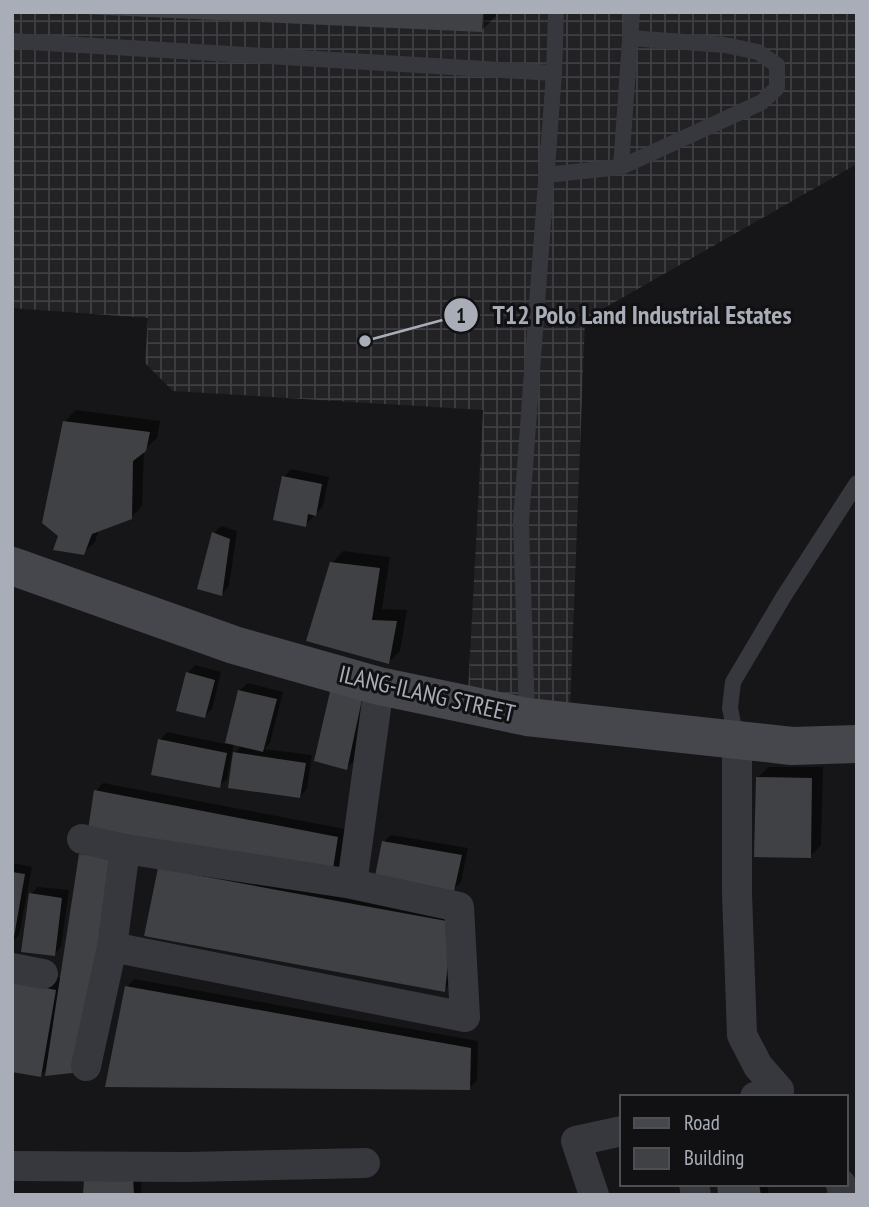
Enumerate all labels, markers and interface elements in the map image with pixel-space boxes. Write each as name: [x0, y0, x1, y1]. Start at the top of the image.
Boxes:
callout: T12 Polo Land Industrial Estates: [443, 292, 805, 339]
text: T12 Polo Land Industrial Estates: [492, 298, 792, 331]
text: 1: [456, 302, 466, 329]
street label: ILANG-ILANG STREET: [336, 658, 518, 729]
legend: [620, 1095, 848, 1186]
text: Road: [684, 1109, 720, 1136]
text: Building: [684, 1144, 744, 1171]

